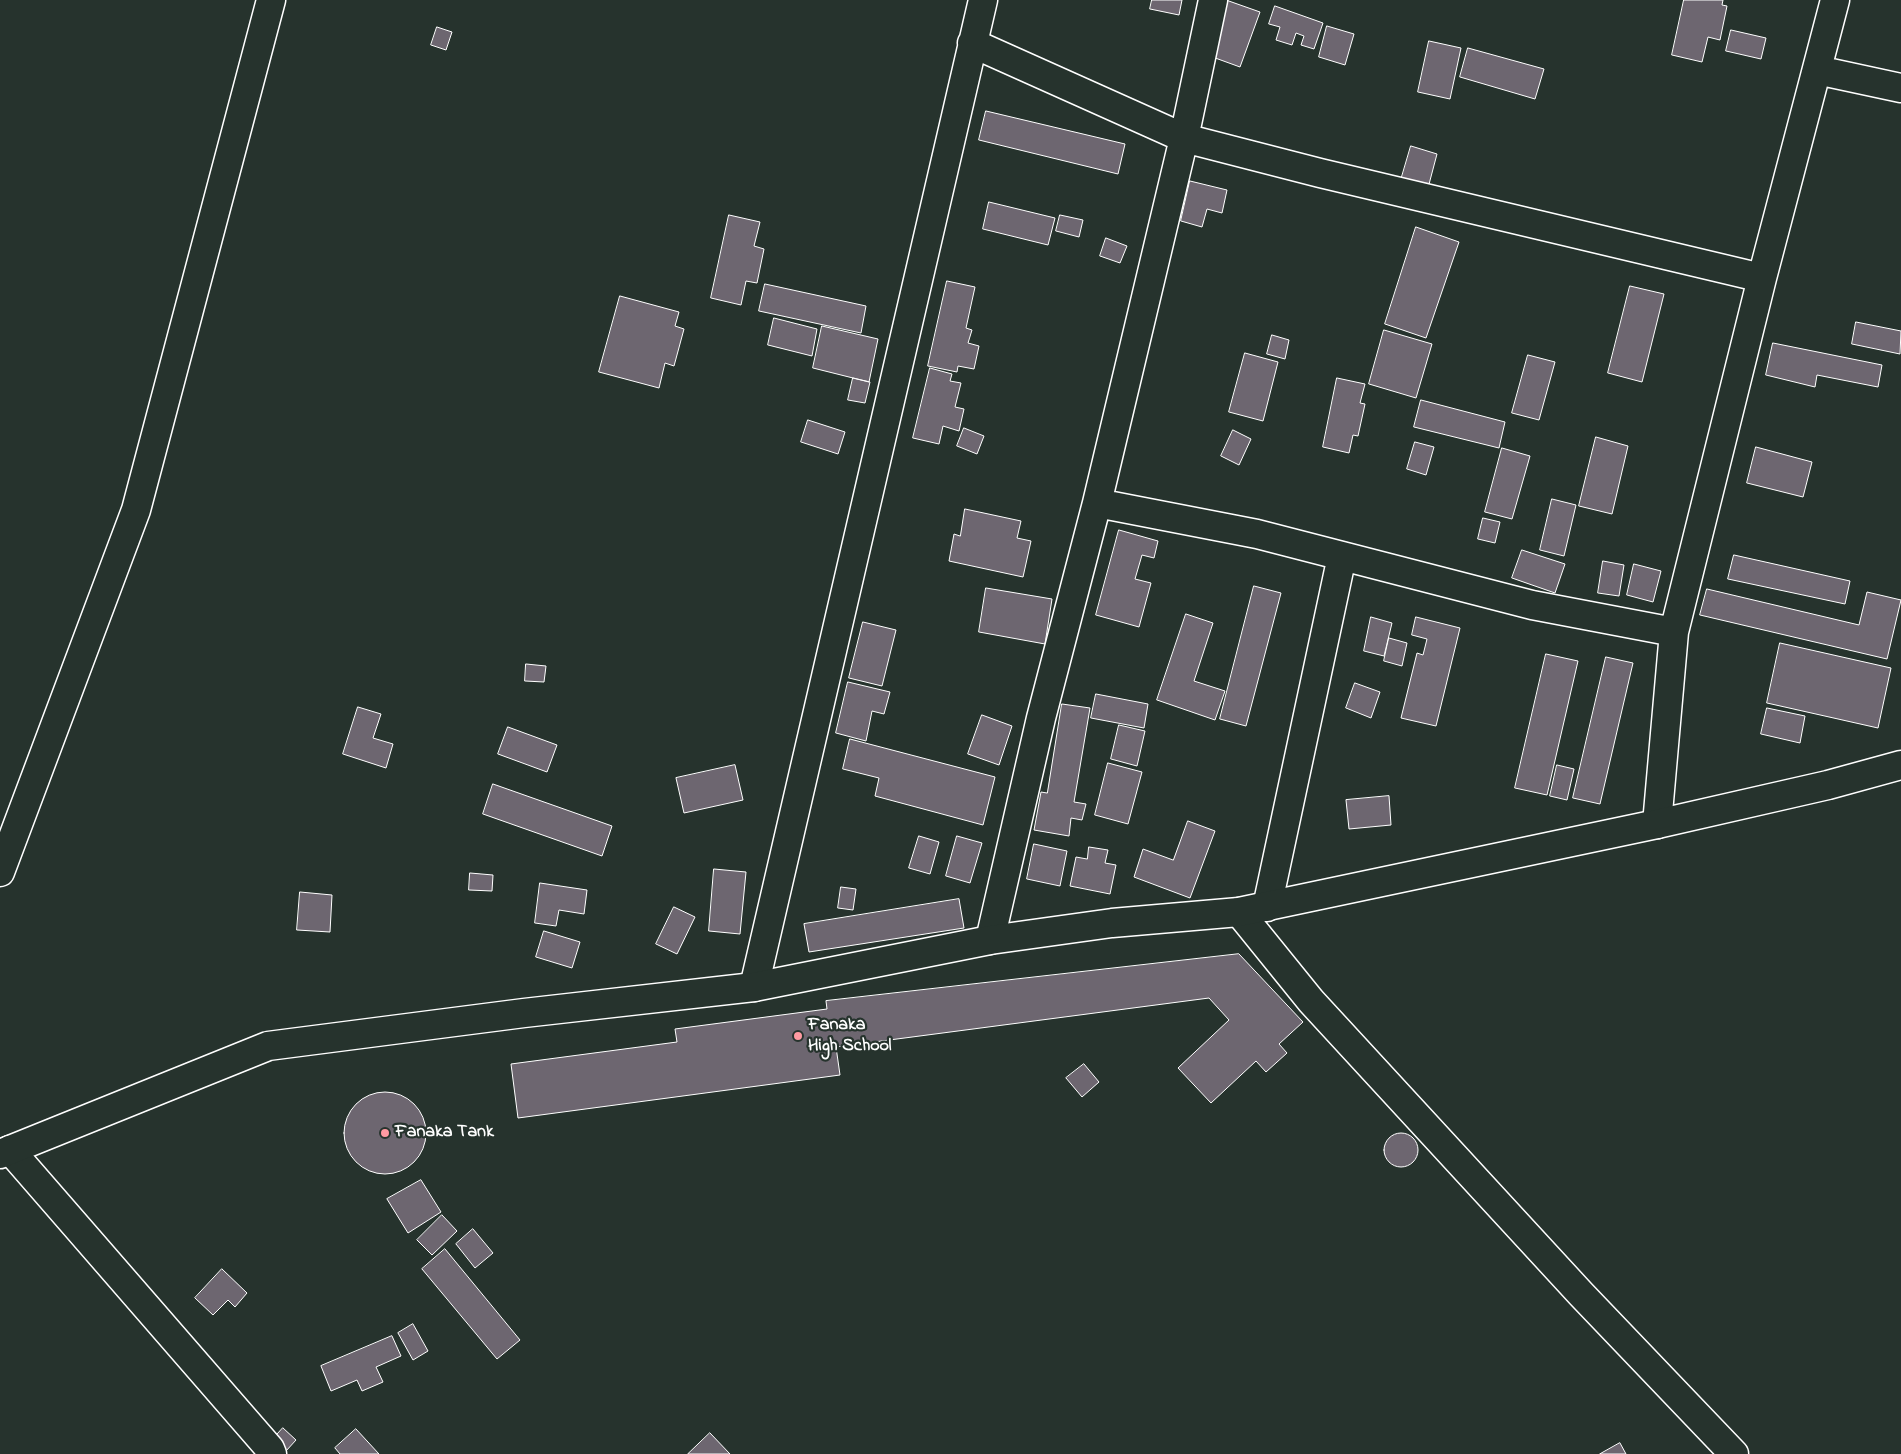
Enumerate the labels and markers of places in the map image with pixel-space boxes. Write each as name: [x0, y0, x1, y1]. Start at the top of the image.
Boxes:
place label: Fanaka High School: [808, 1015, 891, 1058]
marker: Fanaka High School: [792, 1030, 804, 1042]
place label: Fanaka Tank: [395, 1122, 494, 1144]
marker: Fanaka Tank: [379, 1127, 391, 1139]

